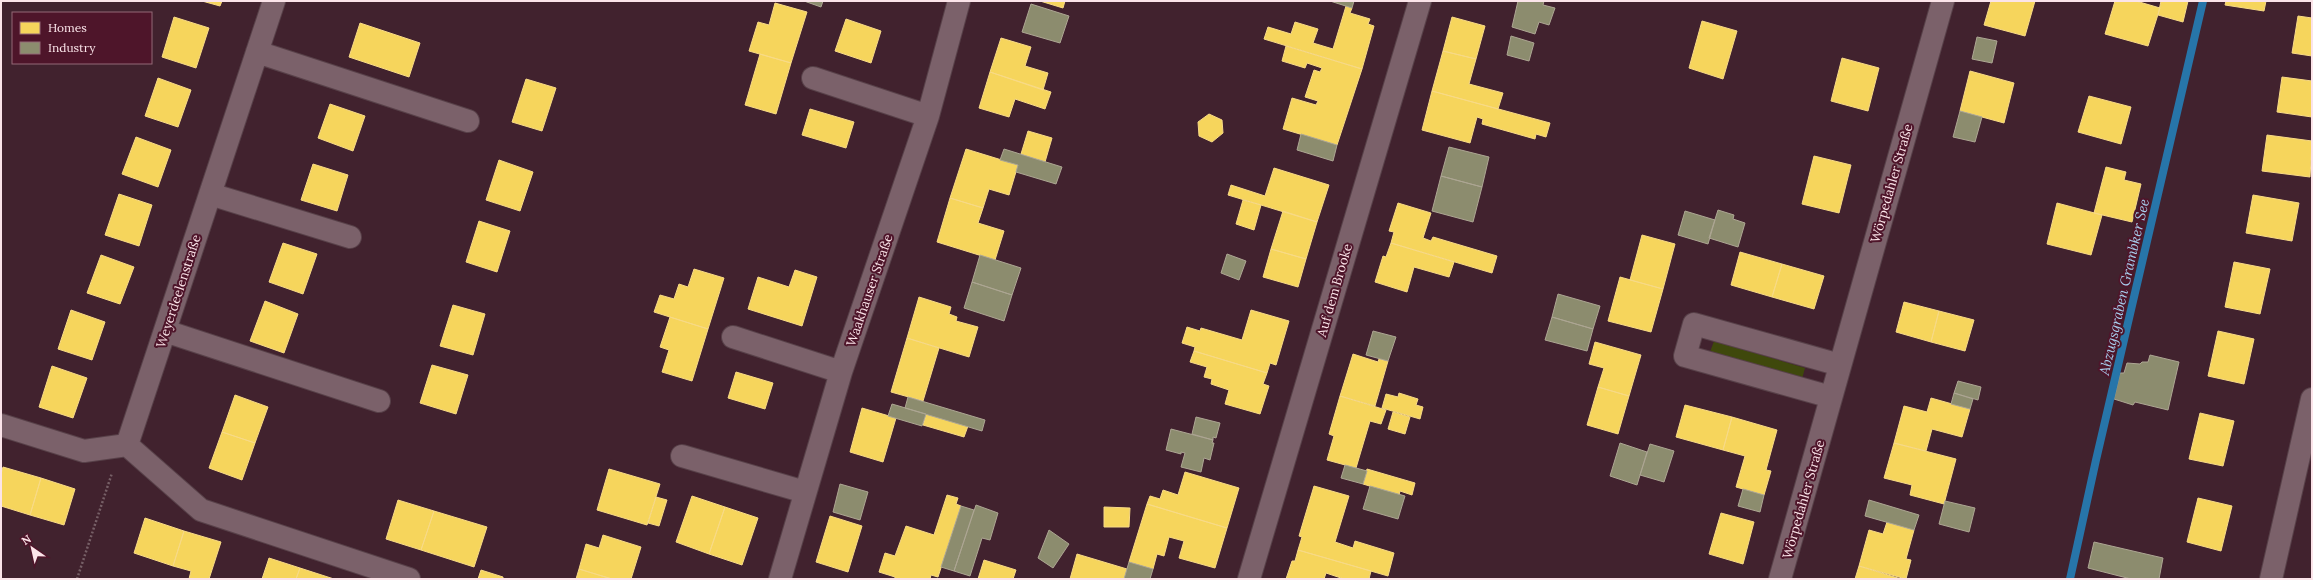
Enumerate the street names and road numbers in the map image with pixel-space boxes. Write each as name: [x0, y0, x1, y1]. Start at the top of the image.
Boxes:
street label: Wörpedahler Straße: [1866, 122, 1917, 245]
street label: Weyerdeelenstraße: [152, 232, 205, 350]
street label: Waakhauser Straße: [842, 232, 897, 349]
street label: Auf dem Brooke: [1313, 242, 1356, 340]
street label: Wörpedahler Straße: [1778, 438, 1829, 561]

